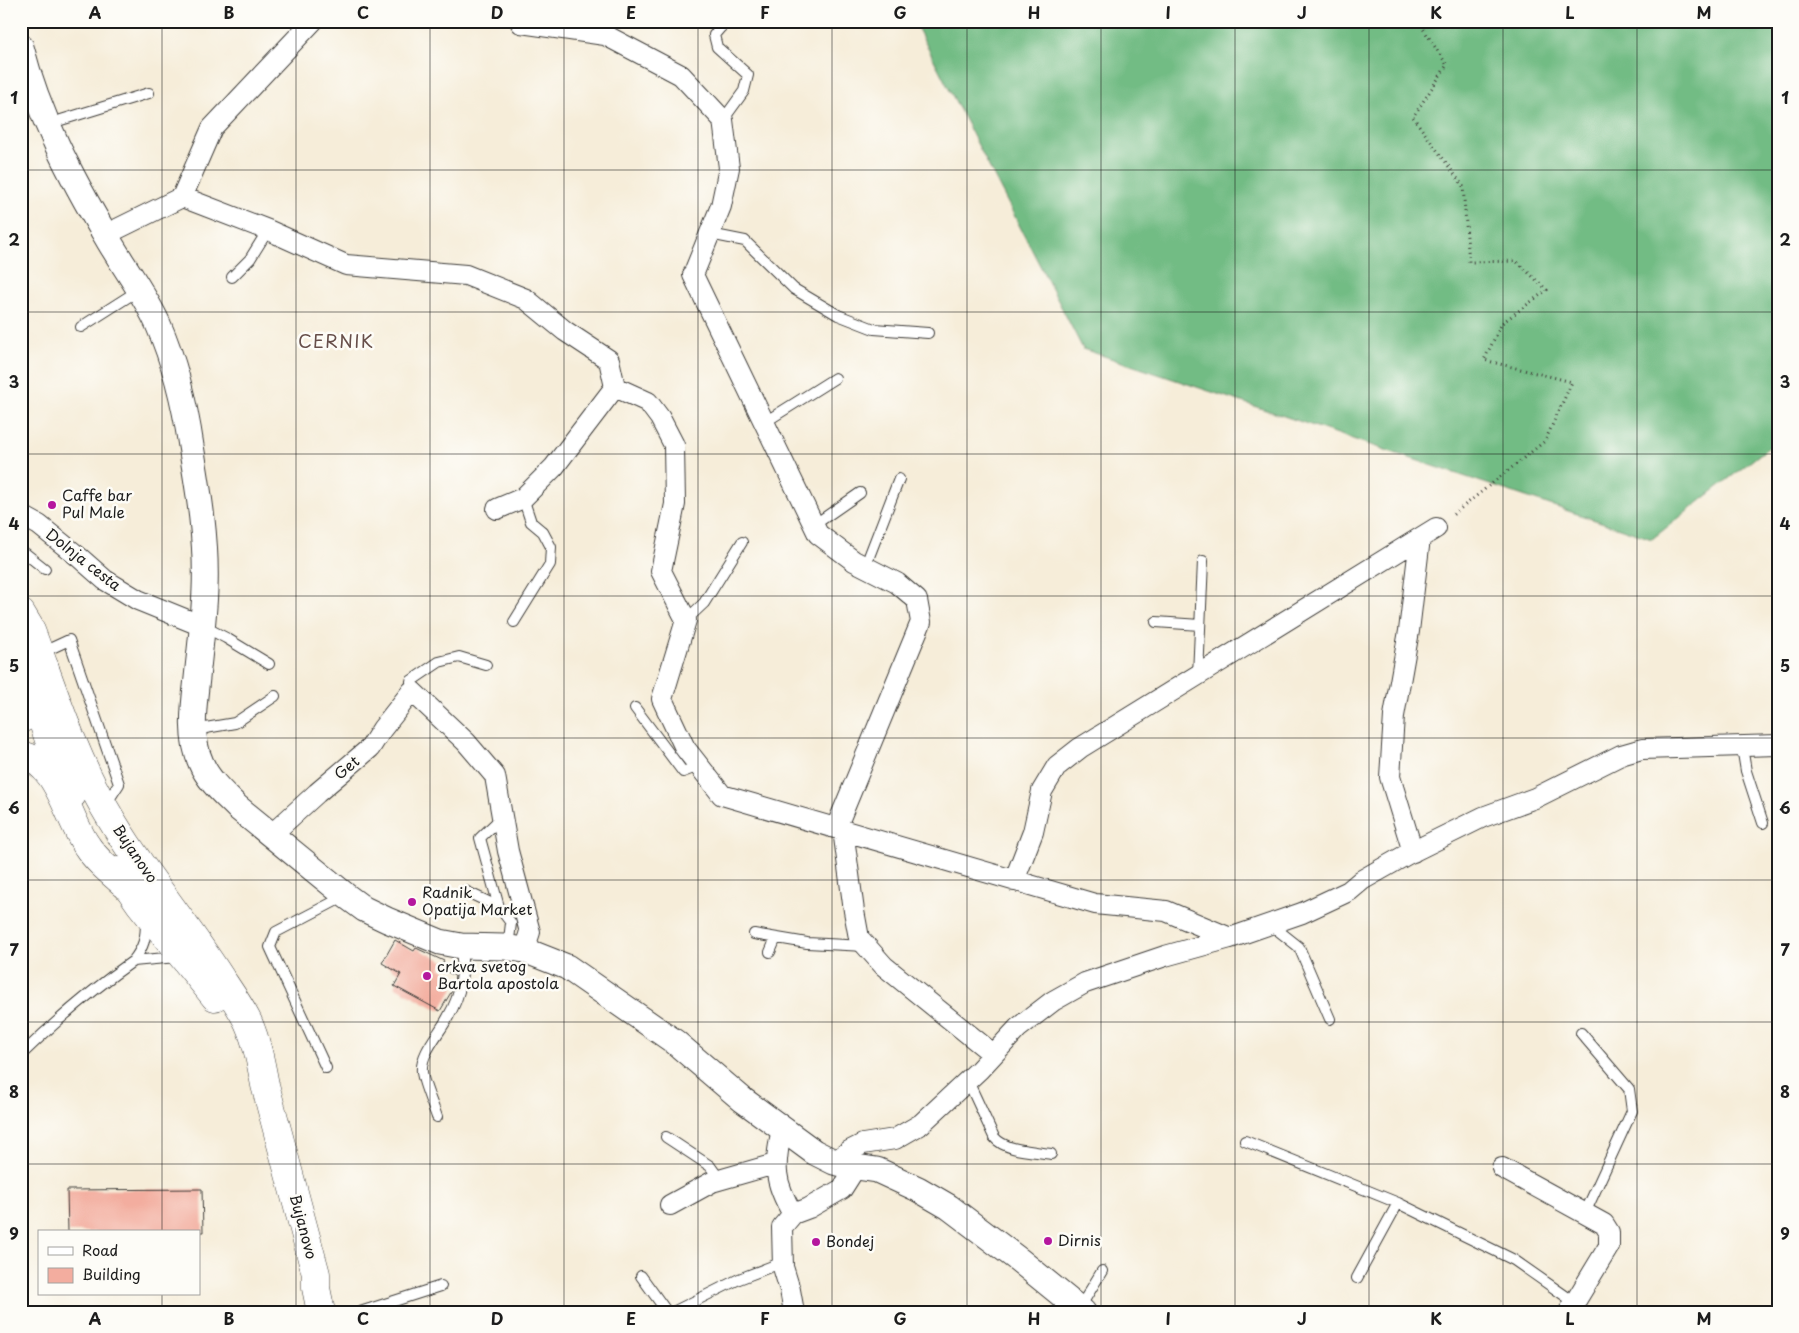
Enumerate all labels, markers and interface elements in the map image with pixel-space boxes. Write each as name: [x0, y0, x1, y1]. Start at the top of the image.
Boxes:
text: A: [89, 0, 102, 24]
text: B: [224, 0, 235, 24]
text: C: [357, 0, 369, 24]
text: D: [491, 0, 503, 24]
text: E: [626, 0, 636, 24]
text: F: [760, 0, 770, 24]
text: G: [893, 0, 907, 24]
text: H: [1028, 0, 1040, 24]
text: I: [1165, 0, 1171, 24]
text: J: [1297, 0, 1307, 24]
text: K: [1430, 0, 1442, 24]
text: L: [1565, 0, 1575, 24]
text: M: [1696, 0, 1712, 24]
text: 1: [10, 85, 18, 109]
text: 1: [1781, 85, 1789, 109]
text: 2: [8, 227, 20, 251]
text: 2: [1779, 227, 1791, 251]
district label: CERNIK: [298, 327, 374, 354]
text: 3: [9, 369, 19, 393]
text: 3: [1780, 369, 1790, 393]
place label: Caffe bar Pul Male: [62, 483, 132, 523]
marker: Caffe bar Pul Male: [46, 499, 58, 511]
text: 4: [9, 511, 20, 535]
text: 4: [1780, 511, 1791, 535]
street label: Dolnja cesta: [41, 522, 127, 596]
text: 5: [9, 653, 19, 677]
text: 5: [1780, 653, 1790, 677]
street label: Get: [328, 749, 364, 784]
text: 6: [8, 795, 20, 819]
text: 6: [1779, 795, 1791, 819]
street label: Bujanovo: [108, 819, 164, 887]
place label: Radnik Opatija Market: [422, 880, 532, 920]
marker: Radnik Opatija Market: [406, 896, 418, 908]
text: 7: [9, 937, 19, 961]
text: 7: [1780, 937, 1790, 961]
place label: crkva svetog Bartola apostola: [437, 954, 559, 994]
marker: crkva svetog Bartola apostola: [421, 970, 433, 982]
text: 8: [9, 1079, 19, 1103]
text: 8: [1780, 1079, 1790, 1103]
street label: Bujanovo: [285, 1192, 324, 1262]
text: 9: [9, 1221, 19, 1245]
text: 9: [1780, 1221, 1790, 1245]
place label: Dirnis: [1058, 1228, 1101, 1251]
place label: Bondej: [826, 1229, 874, 1252]
legend: [38, 1230, 200, 1296]
marker: Dirnis: [1042, 1235, 1054, 1247]
marker: Bondej: [810, 1236, 822, 1248]
text: Road: [82, 1238, 118, 1261]
text: Building: [82, 1262, 141, 1285]
text: A: [89, 1306, 102, 1330]
text: B: [224, 1306, 235, 1330]
text: C: [357, 1306, 369, 1330]
text: D: [491, 1306, 503, 1330]
text: E: [626, 1306, 636, 1330]
text: F: [760, 1306, 770, 1330]
text: G: [893, 1306, 907, 1330]
text: H: [1028, 1306, 1040, 1330]
text: I: [1165, 1306, 1171, 1330]
text: J: [1297, 1306, 1307, 1330]
text: K: [1430, 1306, 1442, 1330]
text: L: [1565, 1306, 1575, 1330]
text: M: [1696, 1306, 1712, 1330]

